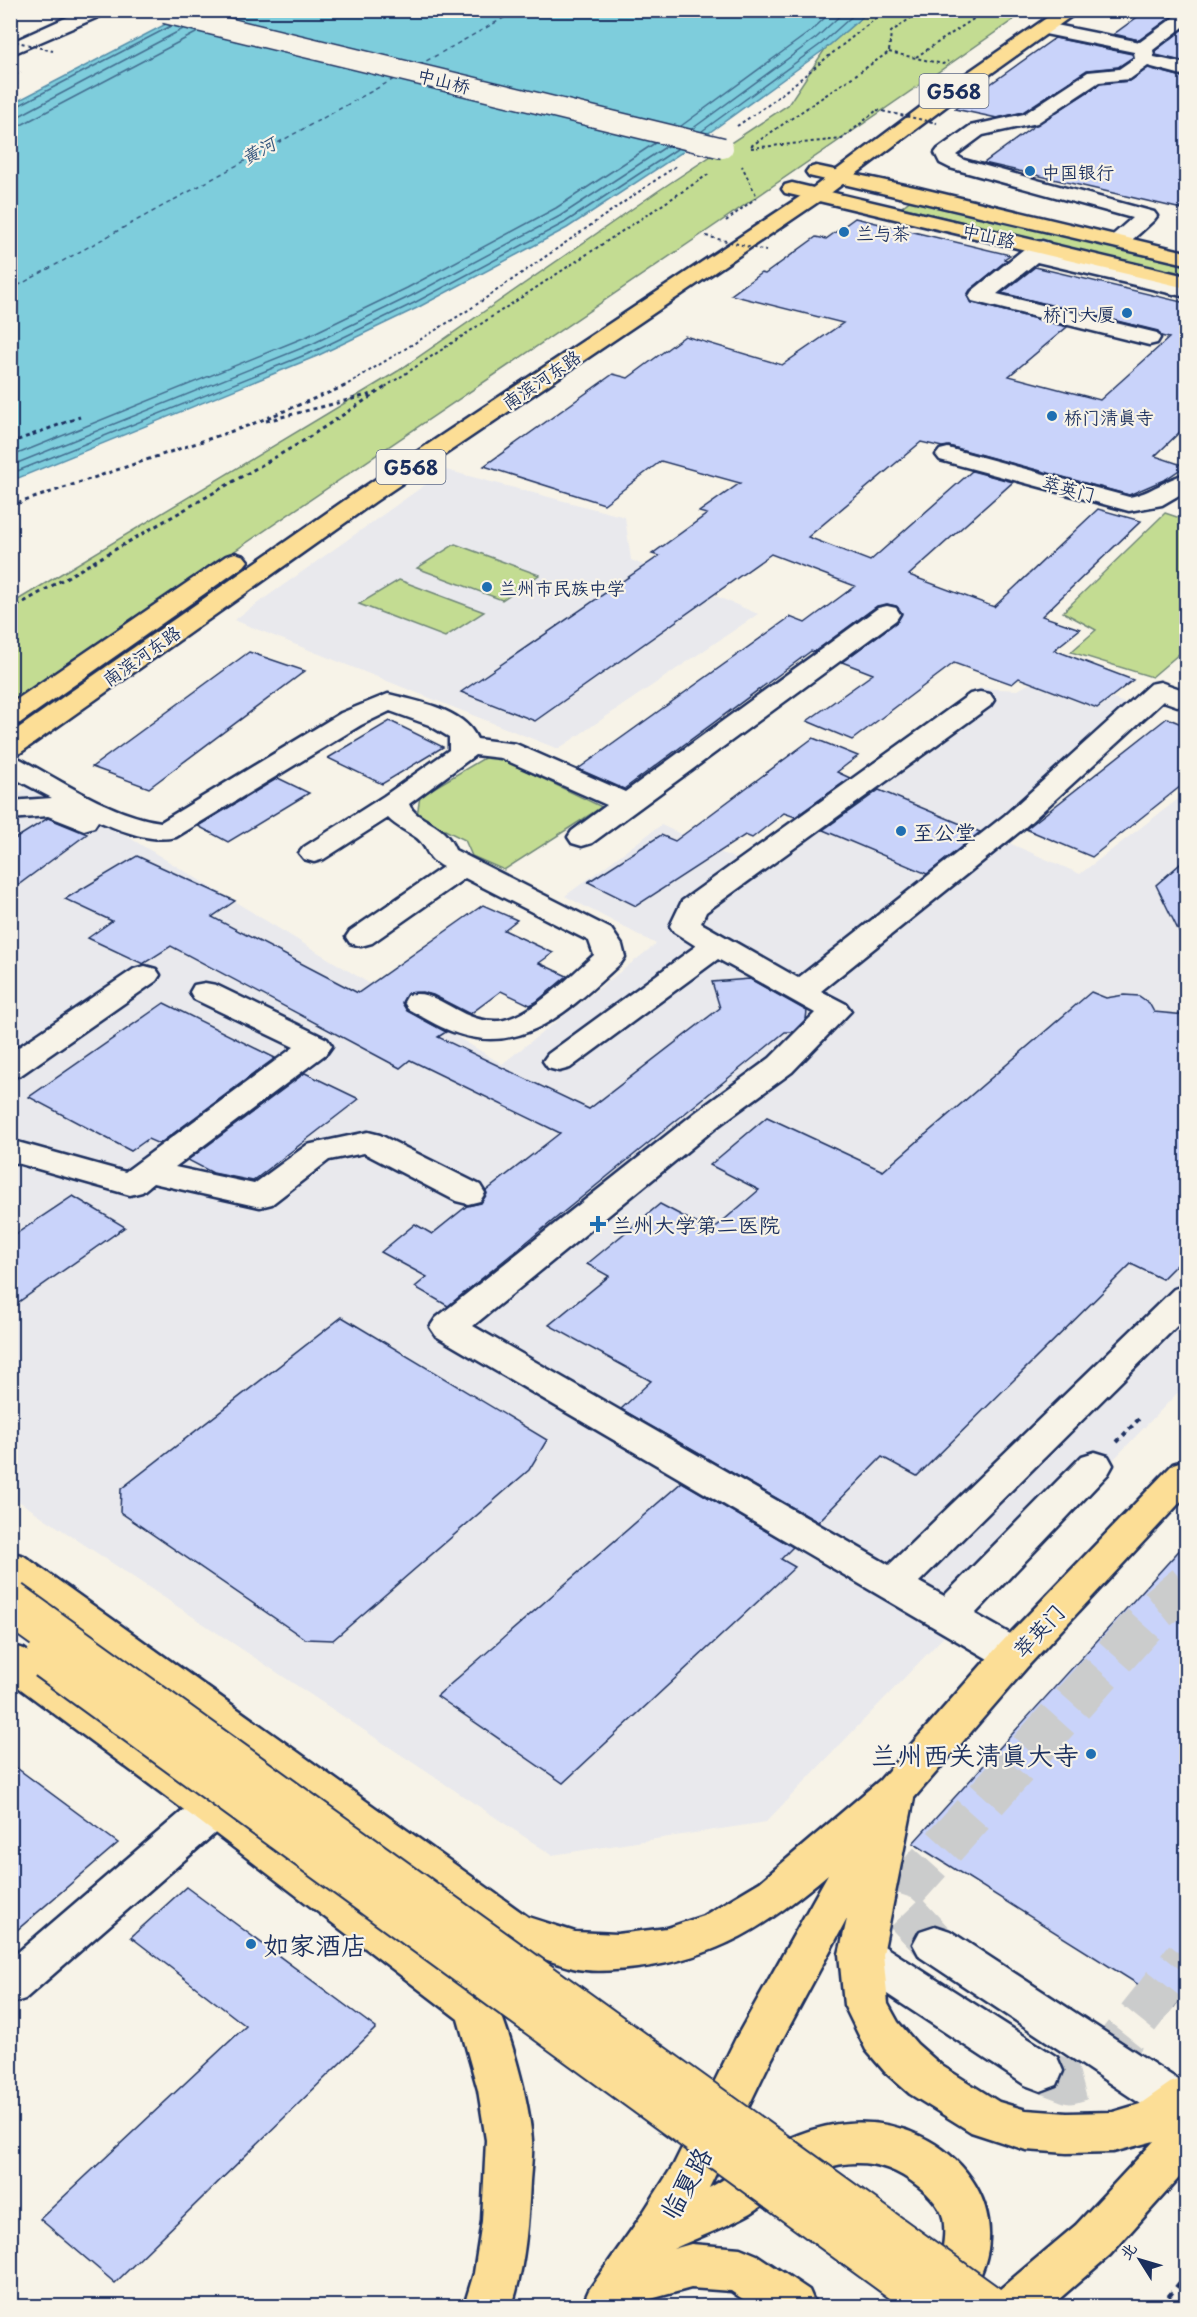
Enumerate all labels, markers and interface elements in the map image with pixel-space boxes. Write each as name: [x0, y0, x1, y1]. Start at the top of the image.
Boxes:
street label: 中山桥: [415, 60, 473, 100]
road number: G568: [920, 74, 988, 108]
water label: 黄河: [236, 128, 283, 171]
place label: 中国银行: [1042, 158, 1114, 185]
marker: 中国银行: [1023, 164, 1037, 178]
street label: 中山路: [960, 216, 1018, 254]
place label: 兰与茶: [856, 219, 910, 246]
marker: 兰与茶: [837, 225, 851, 239]
place label: 桥门大厦: [1043, 300, 1115, 327]
marker: 桥门大厦: [1120, 306, 1134, 320]
street label: 南滨河东路: [496, 343, 586, 415]
place label: 桥门清真寺: [1064, 403, 1154, 430]
marker: 桥门清真寺: [1045, 409, 1059, 423]
road number: G568: [376, 450, 446, 484]
street label: 萃英门: [1039, 468, 1099, 508]
place label: 兰州市民族中学: [499, 574, 625, 601]
marker: 兰州市民族中学: [480, 580, 494, 594]
street label: 南滨河东路: [96, 618, 186, 692]
place label: 至公堂: [913, 815, 976, 847]
marker: 至公堂: [894, 824, 908, 838]
place label: 兰州大学第二医院: [612, 1208, 780, 1240]
marker: 兰州大学第二医院: [589, 1215, 607, 1233]
street label: 萃英门: [1005, 1596, 1071, 1664]
place label: 兰州西关清真大寺: [871, 1735, 1079, 1774]
marker: 兰州西关清真大寺: [1084, 1747, 1098, 1761]
place label: 如家酒店: [263, 1925, 367, 1964]
marker: 如家酒店: [244, 1937, 258, 1951]
street label: 临夏路: [649, 2139, 721, 2227]
north arrow: [1110, 2230, 1170, 2290]
text: 北: [1113, 2237, 1142, 2264]

